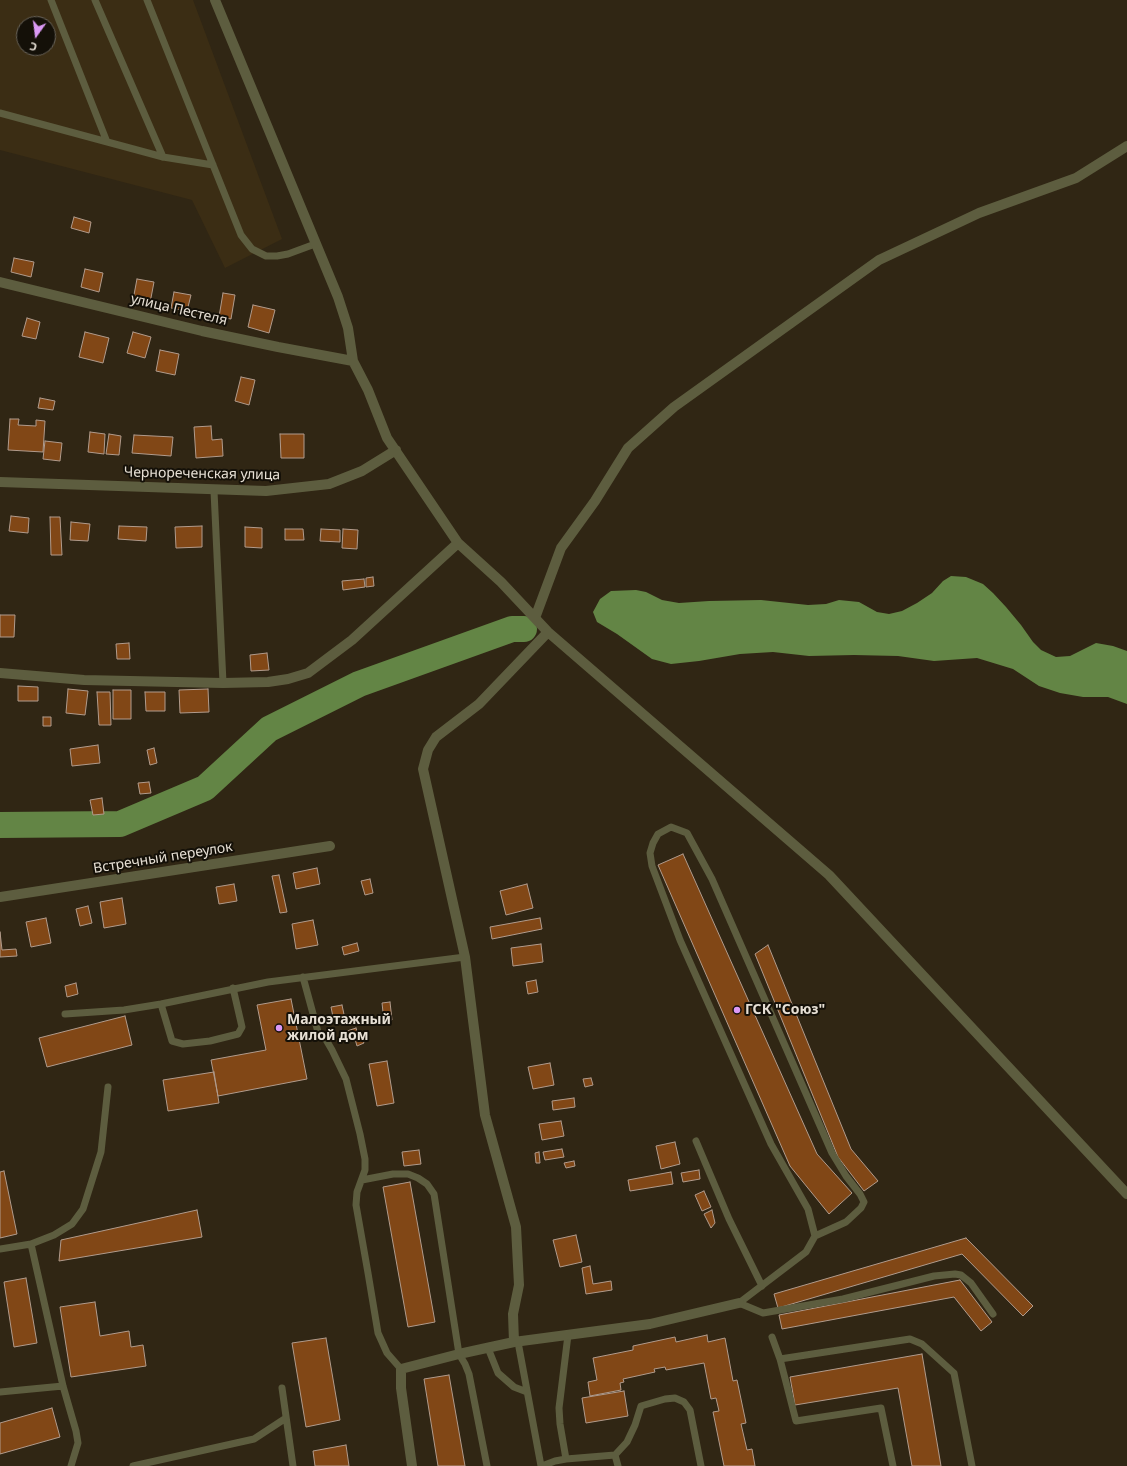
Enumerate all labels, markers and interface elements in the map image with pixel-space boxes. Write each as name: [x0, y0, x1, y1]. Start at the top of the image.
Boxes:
north arrow: [16, 16, 56, 56]
text: С: [28, 39, 38, 55]
street label: улица Пестеля: [129, 291, 229, 329]
street label: Чернореченская улица: [124, 464, 280, 484]
street label: Встречный переулок: [92, 839, 234, 877]
place label: ГСК "Союз": [745, 1002, 825, 1018]
marker: ГСК "Союз": [732, 1005, 742, 1015]
place label: Малоэтажный жилой дом: [287, 1012, 391, 1044]
marker: Малоэтажный жилой дом: [274, 1023, 284, 1033]

